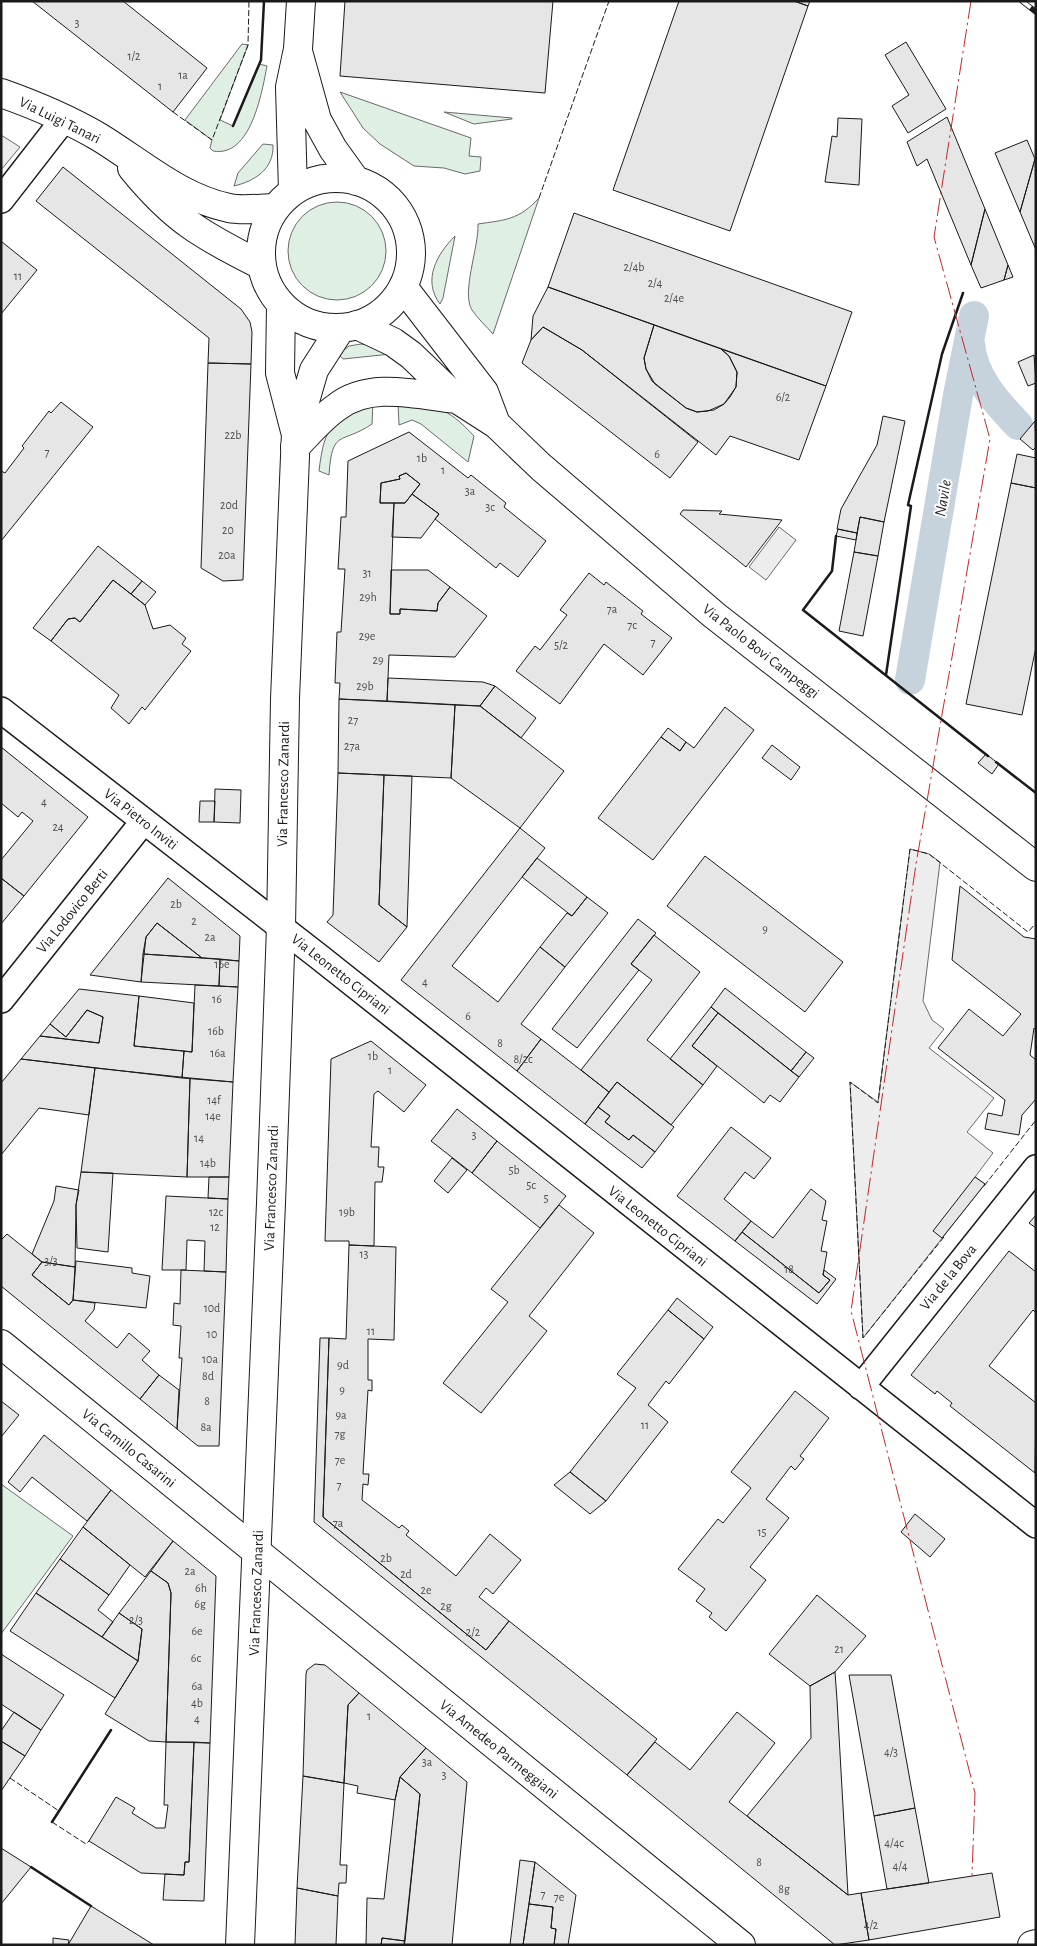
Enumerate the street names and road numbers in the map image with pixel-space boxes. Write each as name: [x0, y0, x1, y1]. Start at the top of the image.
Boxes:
street label: Via Luigi Tanari: [17, 94, 103, 147]
street label: Via Paolo Bovi Campeggi: [700, 601, 822, 701]
street label: Via Francesco Zanardi: [275, 721, 292, 847]
street label: Via Pietro Inviti: [101, 786, 180, 853]
street label: Via Lodovico Berti: [34, 866, 111, 956]
street label: Via Leonetto Cipriani: [288, 931, 393, 1018]
street label: Via Francesco Zanardi: [262, 1125, 281, 1251]
street label: Via Leonetto Cipriani: [605, 1183, 710, 1270]
street label: Via de la Bova: [917, 1242, 979, 1313]
street label: Via Camillo Casarini: [79, 1406, 178, 1491]
street label: Via Francesco Zanardi: [247, 1530, 266, 1656]
street label: Via Amedeo Parmeggiani: [437, 1697, 561, 1802]

